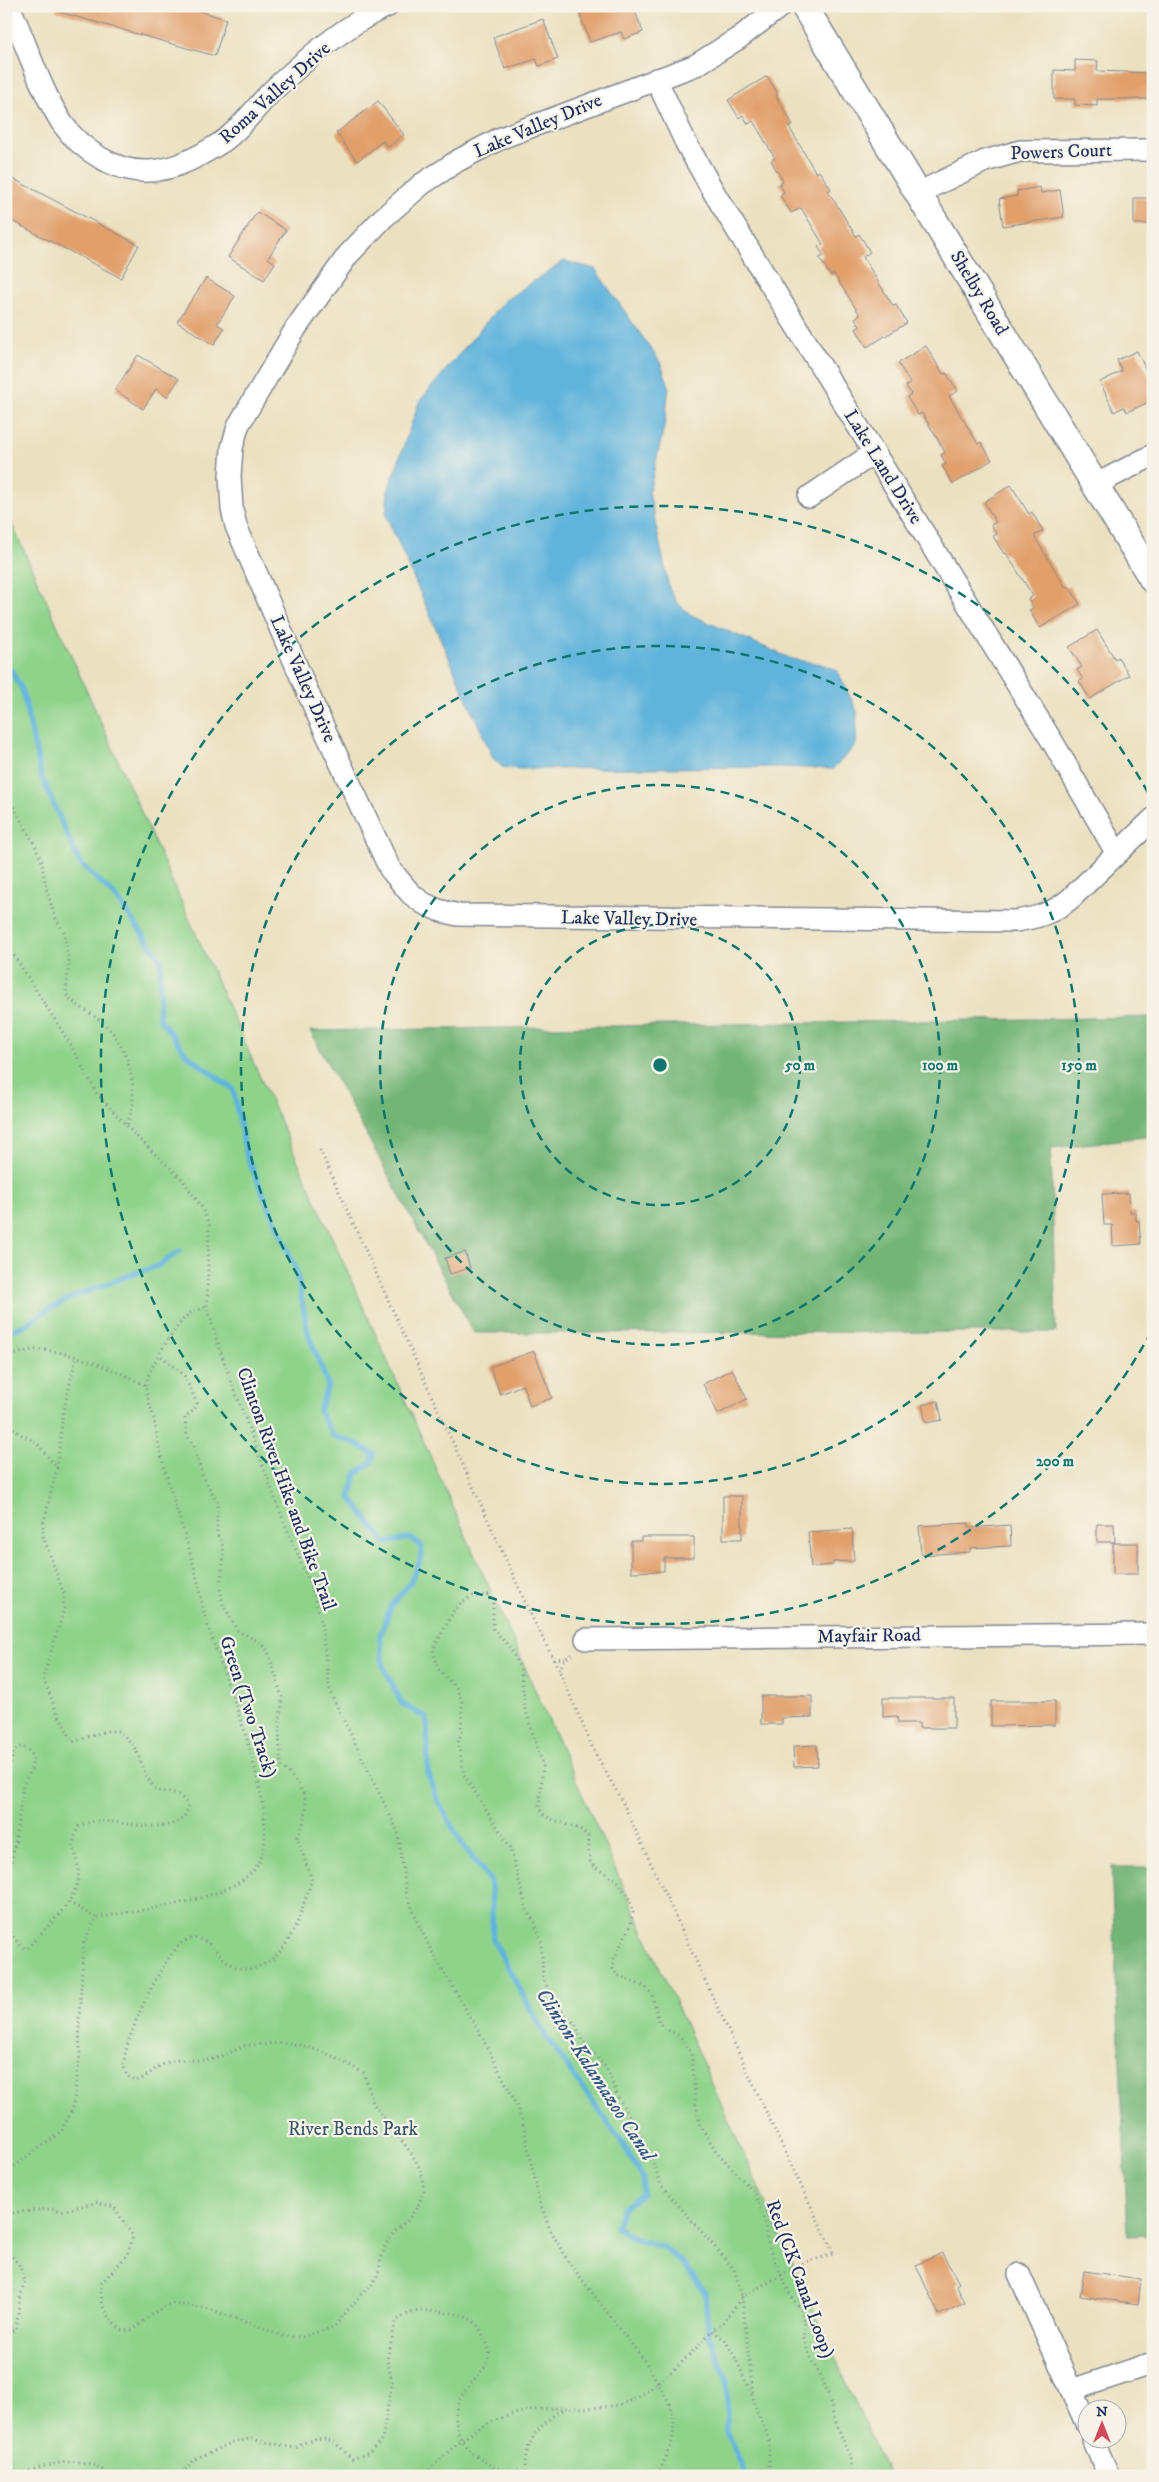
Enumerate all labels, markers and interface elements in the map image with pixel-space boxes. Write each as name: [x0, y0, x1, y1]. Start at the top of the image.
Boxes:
street label: Roma Valley Drive: [215, 37, 335, 149]
street label: Lake Valley Drive: [471, 89, 605, 163]
street label: Powers Court: [1010, 139, 1112, 165]
street label: Shelby Road: [945, 246, 1014, 340]
street label: Lake Land Drive: [839, 406, 927, 529]
street label: Lake Valley Drive: [265, 612, 341, 746]
street label: Lake Valley Drive: [561, 906, 698, 932]
centre of rings: [651, 1056, 669, 1074]
text: 50 m: [784, 1056, 816, 1075]
text: 100 m: [922, 1056, 959, 1075]
text: 150 m: [1061, 1056, 1097, 1075]
street label: Clinton River Hike and Bike Trail: [231, 1364, 341, 1614]
text: 200 m: [1036, 1452, 1075, 1471]
street label: Mayfair Road: [817, 1624, 922, 1648]
street label: Green (Two Track): [214, 1633, 282, 1781]
water label: Clinton-Kalamazoo Canal: [530, 1984, 661, 2167]
park label: River Bends Park: [288, 2118, 419, 2141]
street label: Red (CK Canal Loop): [761, 2197, 839, 2361]
north arrow: [1076, 2400, 1126, 2450]
text: N: [1096, 2403, 1108, 2421]

